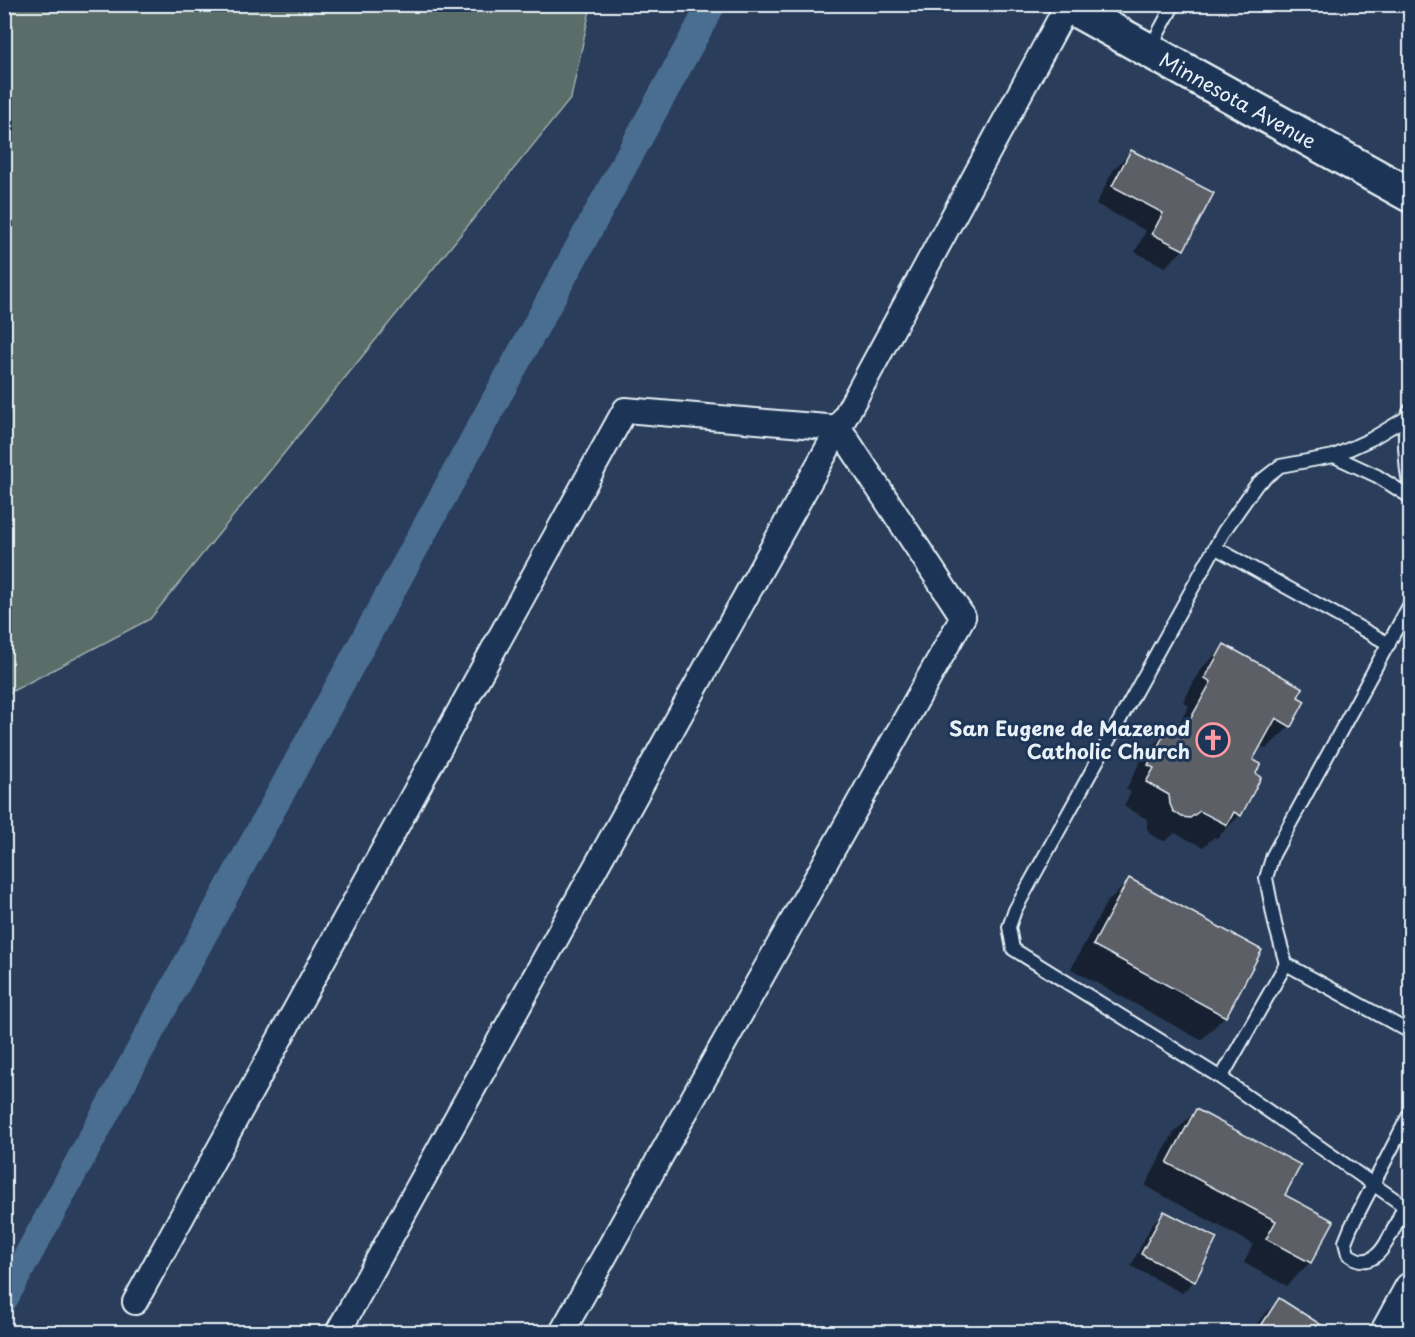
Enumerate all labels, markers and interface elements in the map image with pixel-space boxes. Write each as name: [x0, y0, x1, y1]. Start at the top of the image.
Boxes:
street label: Minnesota Avenue: [1154, 44, 1322, 156]
place label: San Eugene de Mazenod Catholic Church: [949, 713, 1190, 766]
church icon: San Eugene de Mazenod Catholic Church: [1195, 722, 1231, 758]

